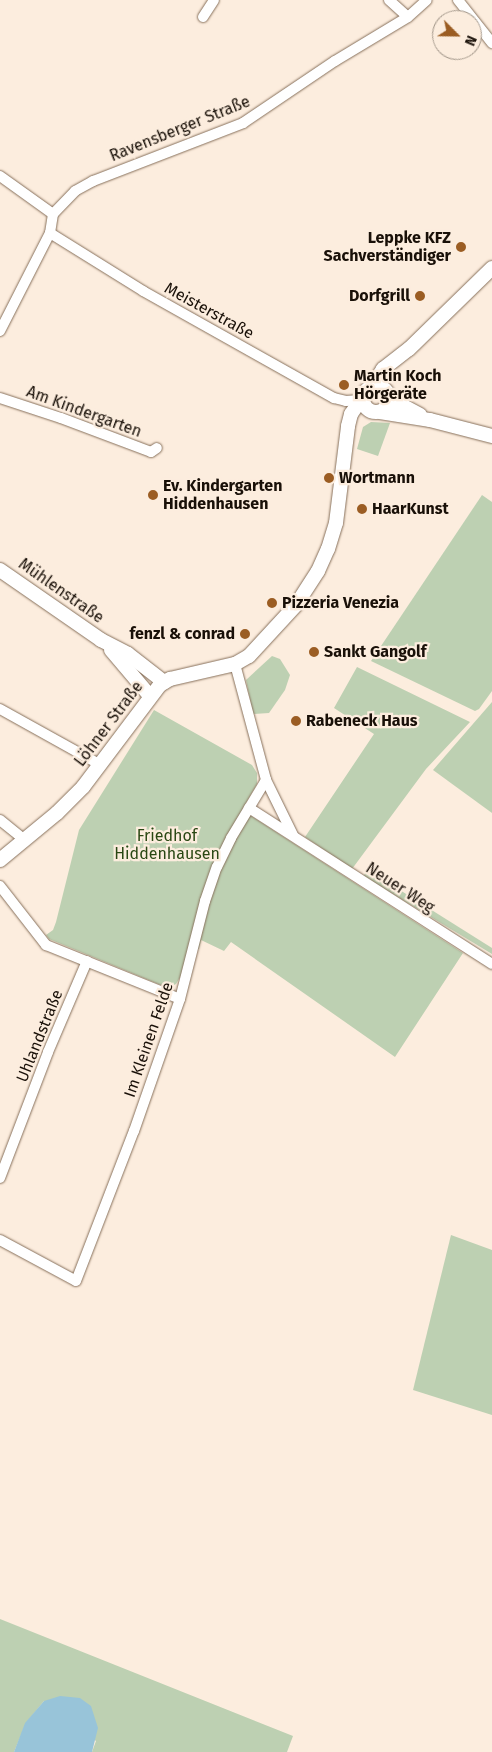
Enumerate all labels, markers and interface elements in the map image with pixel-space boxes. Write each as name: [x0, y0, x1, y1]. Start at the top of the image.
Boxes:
north arrow: [432, 10, 482, 60]
text: N: [461, 33, 480, 48]
street label: Ravensberger Straße: [107, 92, 253, 166]
place label: Leppke KFZ Sachverständiger: [324, 228, 451, 266]
marker: Leppke KFZ Sachverständiger: [455, 241, 467, 253]
street label: Meisterstraße: [161, 279, 257, 343]
place label: Dorfgrill: [349, 286, 410, 306]
marker: Dorfgrill: [414, 290, 426, 302]
place label: Martin Koch Hörgeräte: [354, 366, 442, 404]
marker: Martin Koch Hörgeräte: [338, 379, 350, 391]
street label: Am Kindergarten: [24, 382, 144, 442]
place label: Wortmann: [339, 468, 415, 488]
marker: Wortmann: [323, 472, 335, 484]
place label: Ev. Kindergarten Hiddenhausen: [163, 476, 282, 514]
marker: Ev. Kindergarten Hiddenhausen: [147, 489, 159, 501]
place label: HaarKunst: [372, 499, 449, 519]
marker: HaarKunst: [356, 503, 368, 515]
street label: Mühlenstraße: [15, 555, 107, 627]
place label: Pizzeria Venezia: [282, 593, 399, 613]
marker: Pizzeria Venezia: [266, 597, 278, 609]
place label: fenzl & conrad: [129, 624, 235, 644]
marker: fenzl & conrad: [239, 628, 251, 640]
place label: Sankt Gangolf: [324, 642, 427, 662]
marker: Sankt Gangolf: [308, 646, 320, 658]
street label: Löhner Straße: [71, 678, 147, 770]
place label: Rabeneck Haus: [306, 711, 418, 731]
marker: Rabeneck Haus: [290, 715, 302, 727]
park label: Friedhof Hiddenhausen: [114, 826, 220, 864]
street label: Neuer Weg: [362, 859, 438, 917]
street label: Im Kleinen Felde: [120, 980, 178, 1100]
street label: Uhlandstraße: [13, 987, 67, 1085]

